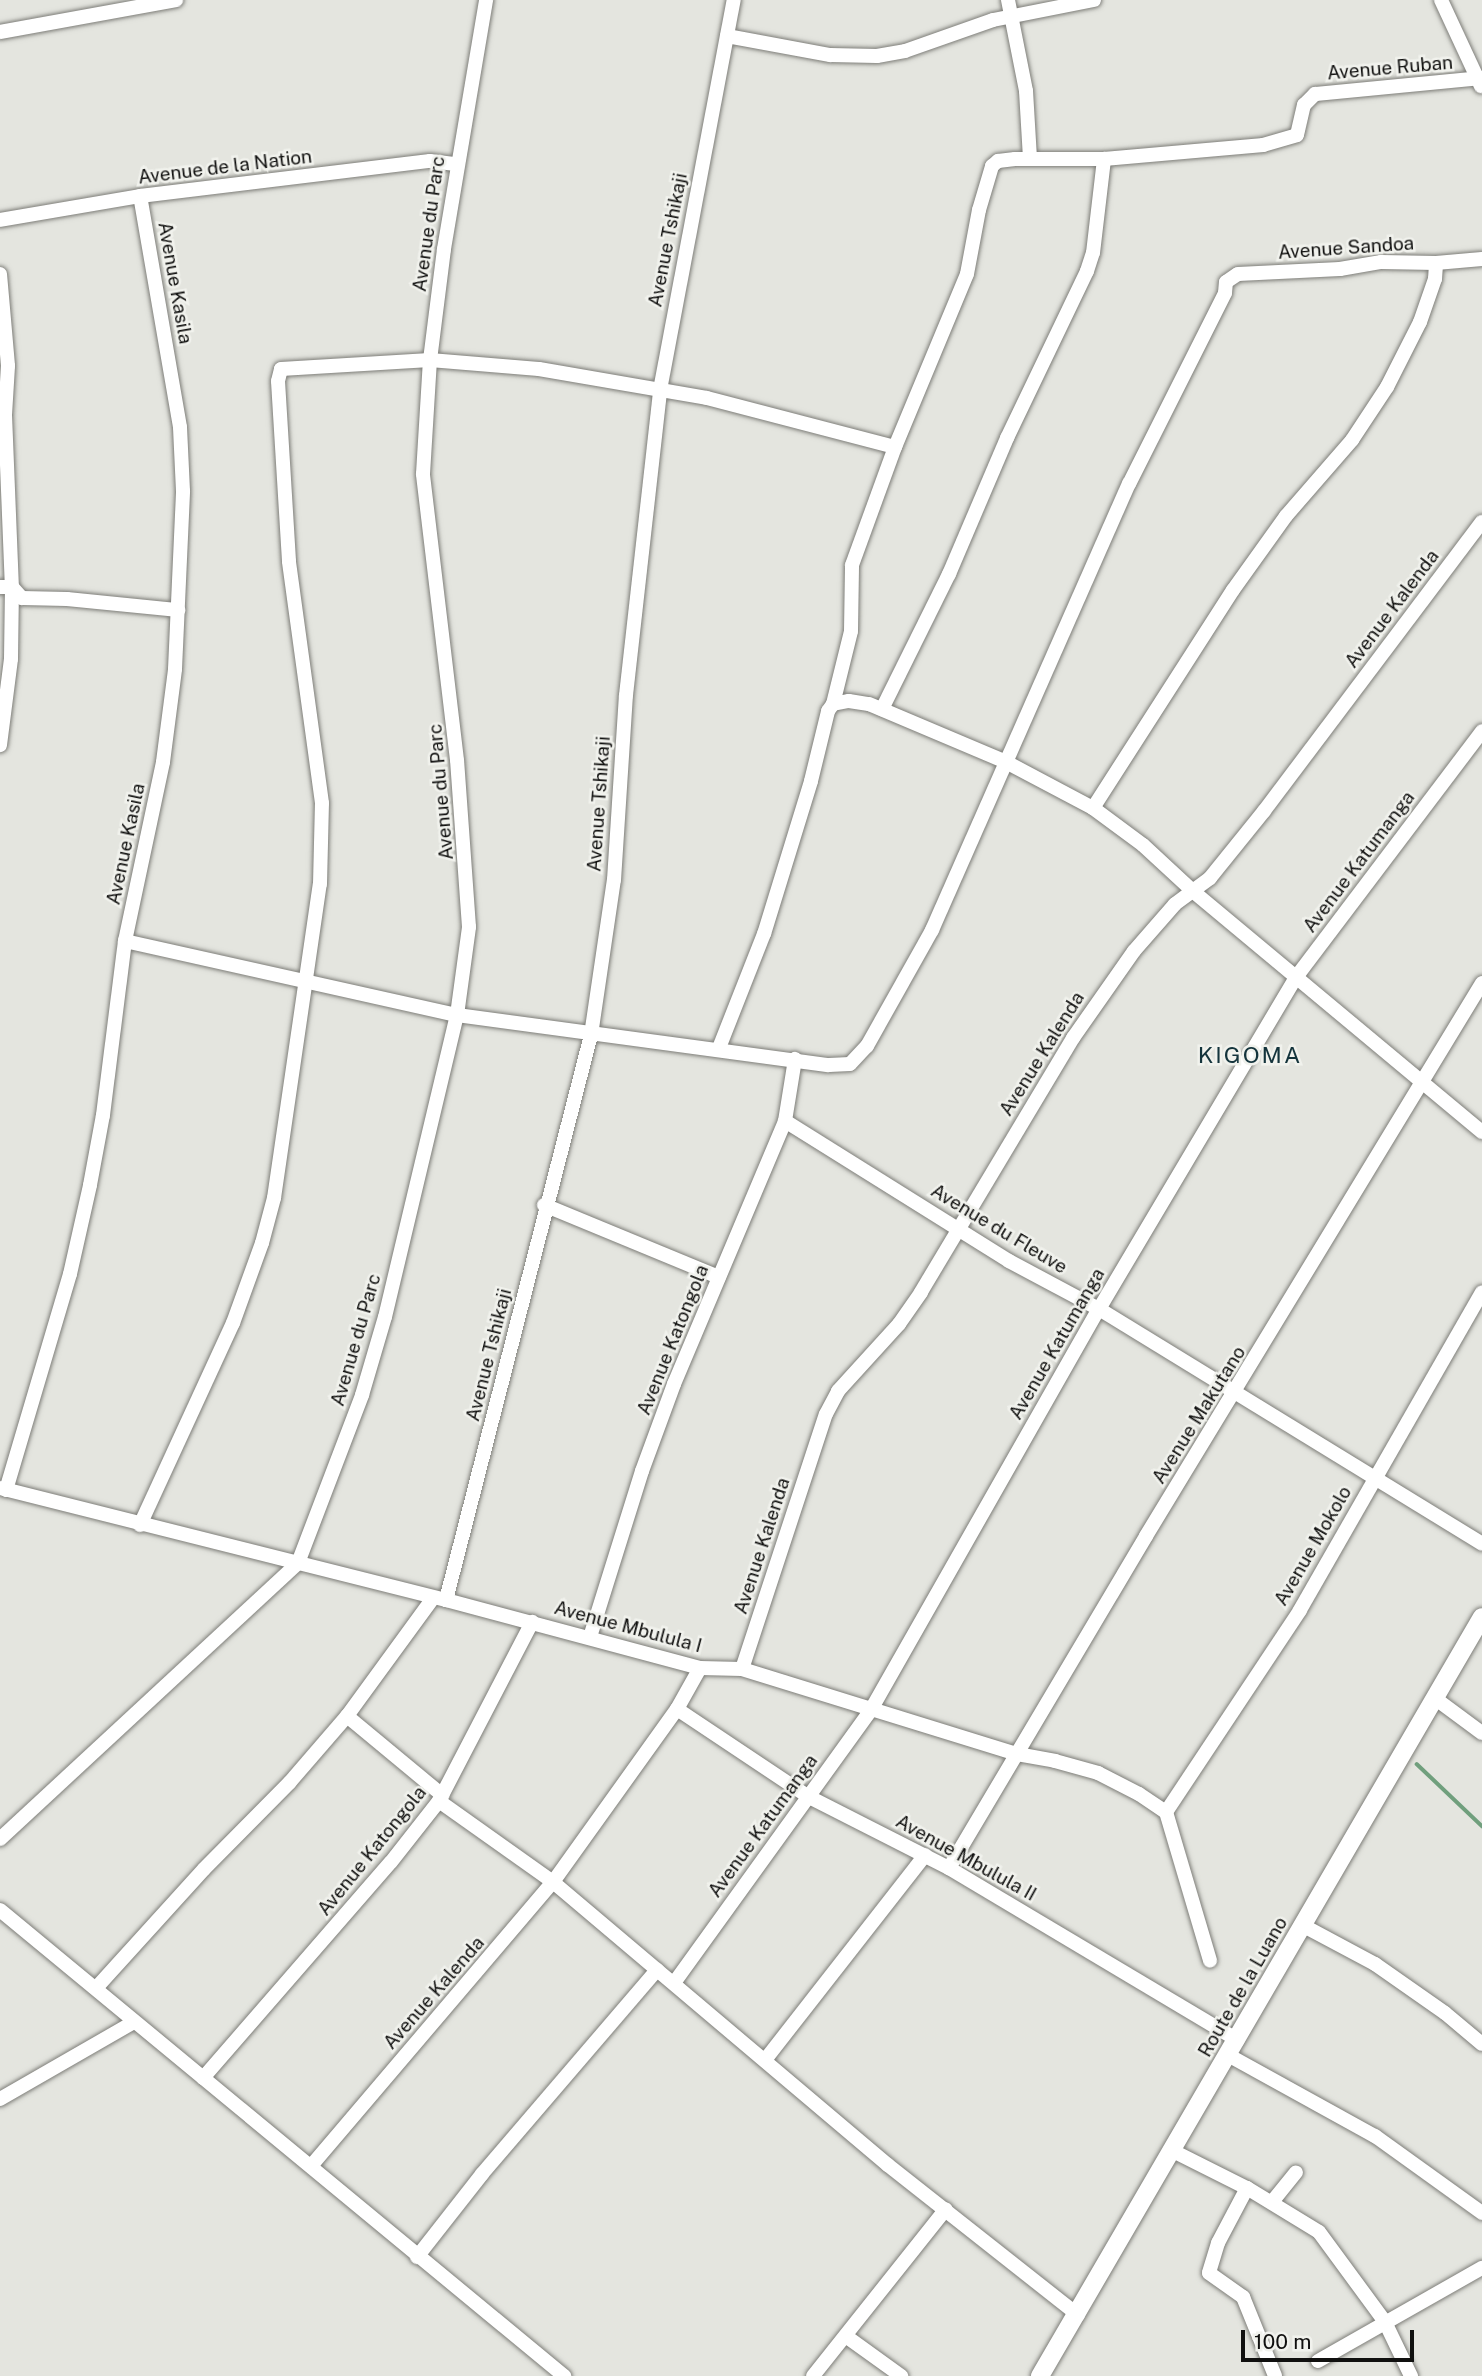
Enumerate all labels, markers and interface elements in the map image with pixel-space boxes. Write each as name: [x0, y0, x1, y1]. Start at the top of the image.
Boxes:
street label: Avenue Ruban: [1326, 51, 1454, 85]
street label: Avenue de la Nation: [136, 145, 314, 189]
street label: Avenue du Parc: [408, 155, 450, 293]
street label: Avenue Tshikaji: [644, 171, 692, 309]
street label: Avenue Kasila: [153, 220, 197, 346]
street label: Avenue Sandoa: [1277, 232, 1415, 264]
street label: Avenue Kalenda: [1340, 545, 1444, 673]
street label: Avenue du Parc: [424, 723, 458, 861]
street label: Avenue Tshikaji: [583, 735, 615, 873]
street label: Avenue Kasila: [102, 781, 150, 907]
street label: Avenue Katumanga: [1298, 787, 1420, 937]
street label: Avenue Kalenda: [995, 988, 1089, 1120]
district label: KIGOMA: [1198, 1041, 1302, 1069]
street label: Avenue du Fleuve: [927, 1179, 1071, 1279]
street label: Avenue Katongola: [632, 1262, 714, 1418]
street label: Avenue Katumanga: [1004, 1264, 1110, 1424]
street label: Avenue du Parc: [326, 1271, 386, 1409]
street label: Avenue Tshikaji: [461, 1286, 517, 1424]
street label: Avenue Makutano: [1147, 1342, 1251, 1488]
street label: Avenue Kalenda: [729, 1475, 795, 1617]
street label: Avenue Mokolo: [1270, 1482, 1356, 1610]
street label: Avenue Mbulula I: [552, 1596, 704, 1658]
street label: Avenue Katumanga: [703, 1750, 823, 1902]
street label: Avenue Katongola: [313, 1782, 431, 1920]
street label: Avenue Mbulula II: [892, 1810, 1040, 1906]
street label: Route de la Luano: [1193, 1913, 1293, 2061]
street label: Avenue Kalenda: [379, 1932, 489, 2054]
scale bar: [1244, 2316, 1417, 2360]
text: 100 m: [1254, 2329, 1311, 2354]

